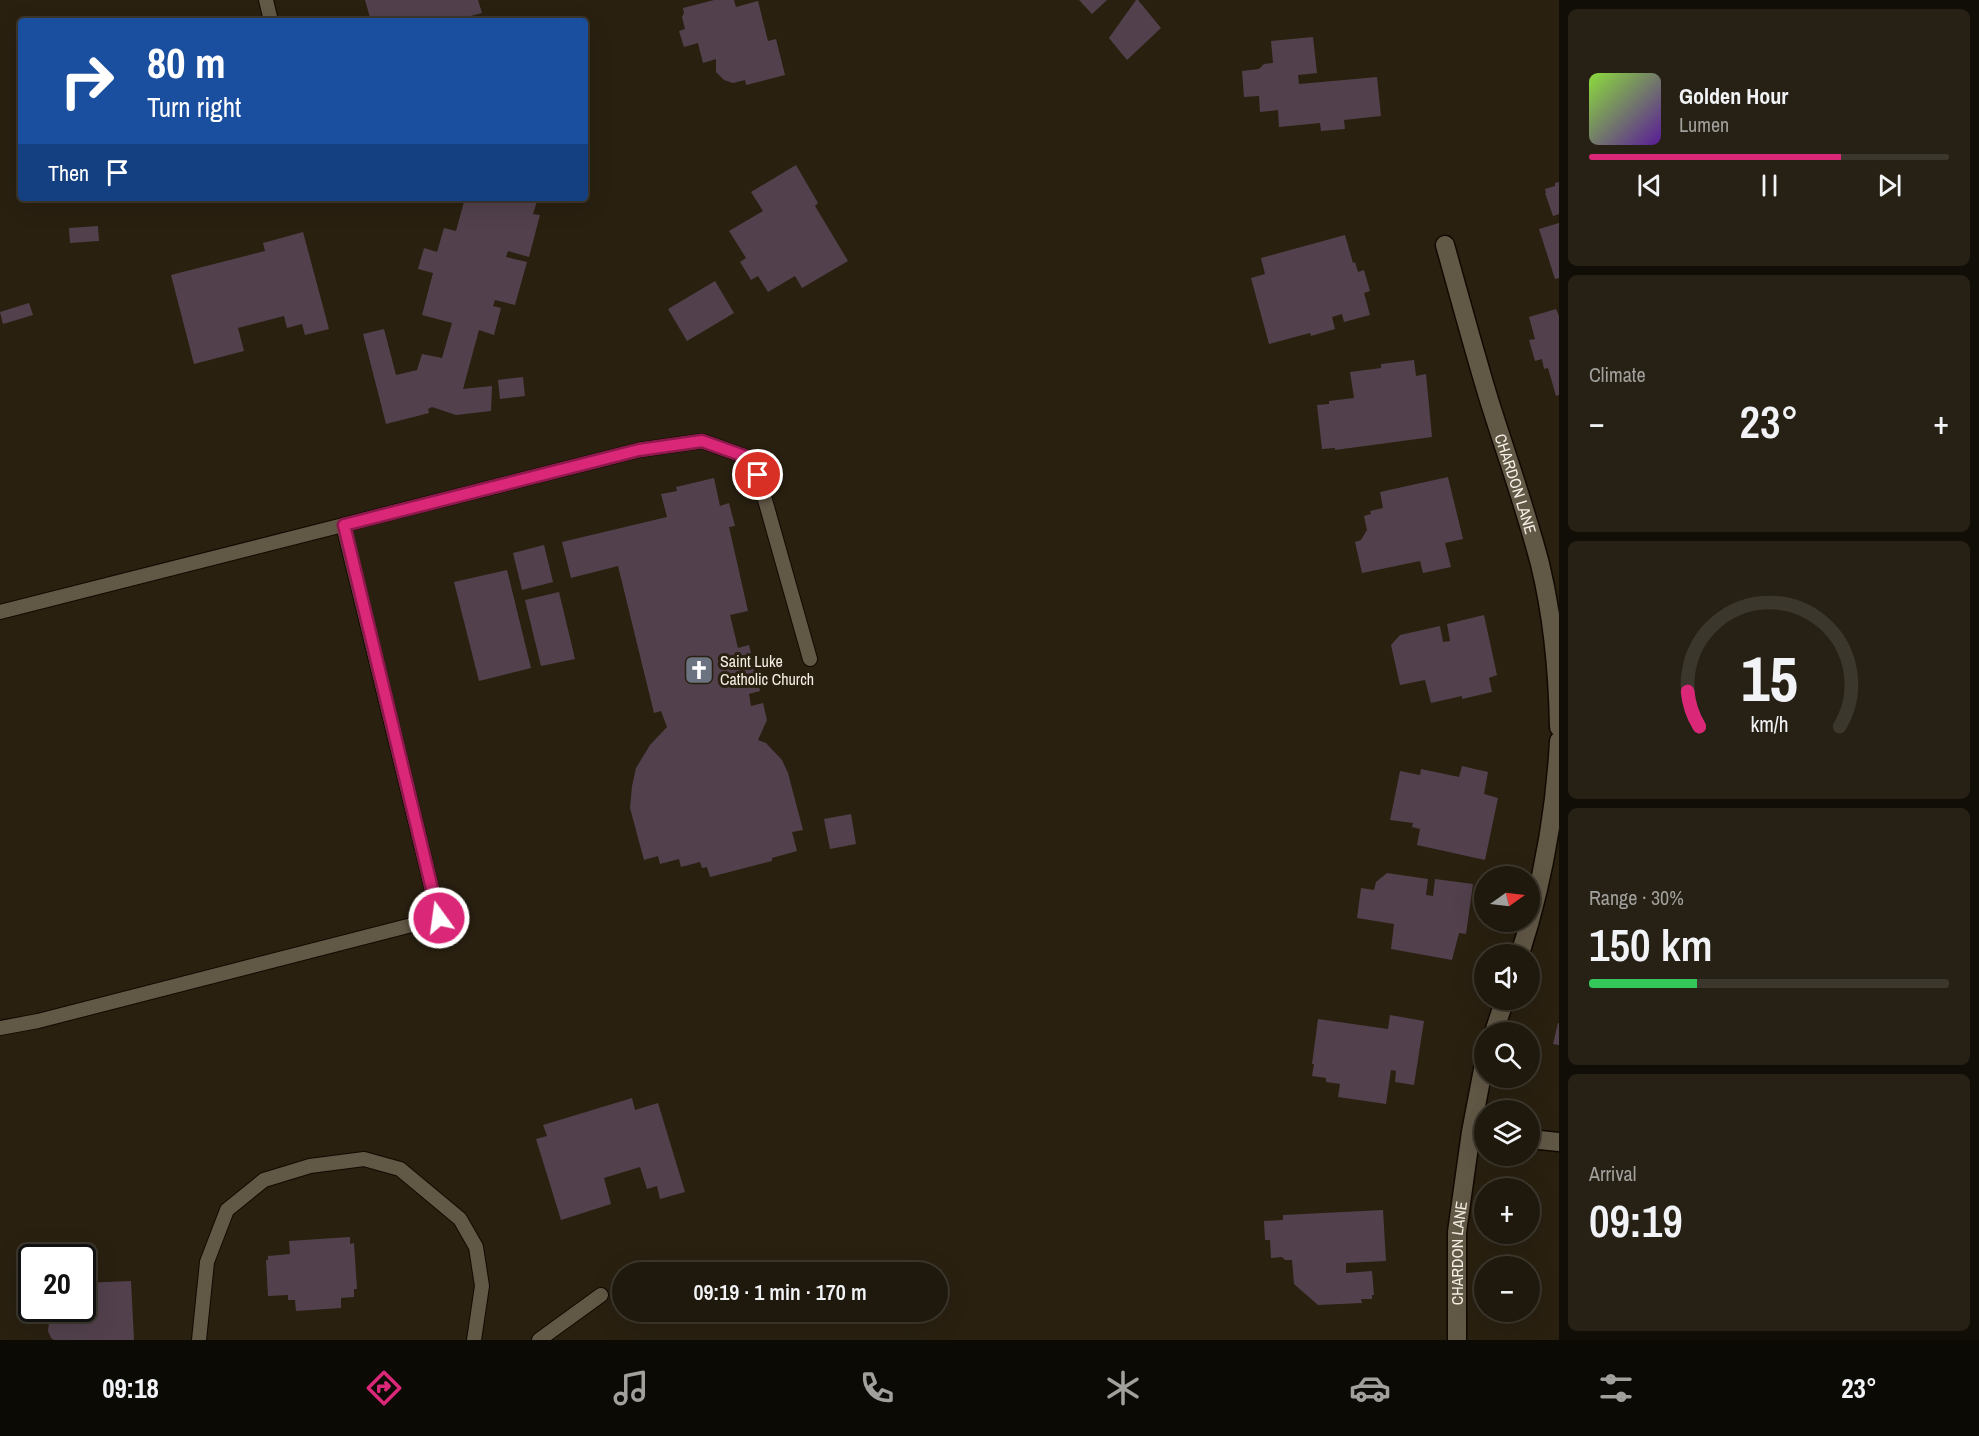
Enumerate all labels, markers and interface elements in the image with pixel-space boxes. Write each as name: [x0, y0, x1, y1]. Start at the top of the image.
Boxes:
text: 80 m: [147, 35, 226, 91]
icon: right: [48, 42, 126, 120]
text: Golden Hour: [1679, 81, 1788, 111]
text: Turn right: [147, 89, 241, 125]
text: Lumen: [1679, 111, 1729, 138]
icon: arrive: [101, 156, 134, 189]
text: Then: [48, 158, 89, 188]
icon: previous: [1633, 169, 1666, 202]
icon: pause: [1753, 169, 1786, 202]
icon: next: [1873, 169, 1906, 202]
text: Climate: [1589, 361, 1646, 388]
text: 23°: [1739, 391, 1799, 452]
text: −: [1589, 400, 1605, 444]
text: +: [1933, 400, 1949, 444]
street label: CHARDON LANE: [1490, 431, 1542, 537]
pin: [732, 449, 783, 500]
icon: arrive: [741, 458, 774, 491]
text: 15: [1741, 636, 1797, 720]
place label: Saint Luke Catholic Church: [720, 650, 814, 690]
church icon: Saint Luke Catholic Church: [683, 654, 715, 686]
text: km/h: [1750, 710, 1788, 739]
north arrow: [1474, 866, 1540, 932]
map controls: [1474, 866, 1540, 1322]
text: Range · 30%: [1589, 884, 1684, 911]
position arrow: [407, 886, 471, 950]
text: 150 km: [1589, 914, 1713, 975]
button: sound: [1474, 944, 1540, 1010]
button: search: [1474, 1022, 1540, 1088]
button: layers: [1474, 1100, 1540, 1166]
text: Arrival: [1589, 1160, 1636, 1187]
button: +: [1474, 1178, 1540, 1244]
text: 09:19: [1589, 1190, 1683, 1251]
street label: CHARDON LANE: [1446, 1200, 1472, 1305]
speed limit sign: 20: [18, 1244, 96, 1322]
button: −: [1474, 1256, 1540, 1322]
text: 09:19 · 1 min · 170 m: [693, 1277, 867, 1307]
icon: directions: [363, 1367, 405, 1409]
icon: music: [610, 1367, 652, 1409]
icon: phone: [856, 1367, 898, 1409]
icon: climate: [1102, 1367, 1144, 1409]
icon: car: [1349, 1367, 1391, 1409]
icon: filters: [1595, 1367, 1637, 1409]
text: 09:18: [102, 1370, 159, 1406]
text: 23°: [1841, 1370, 1877, 1406]

